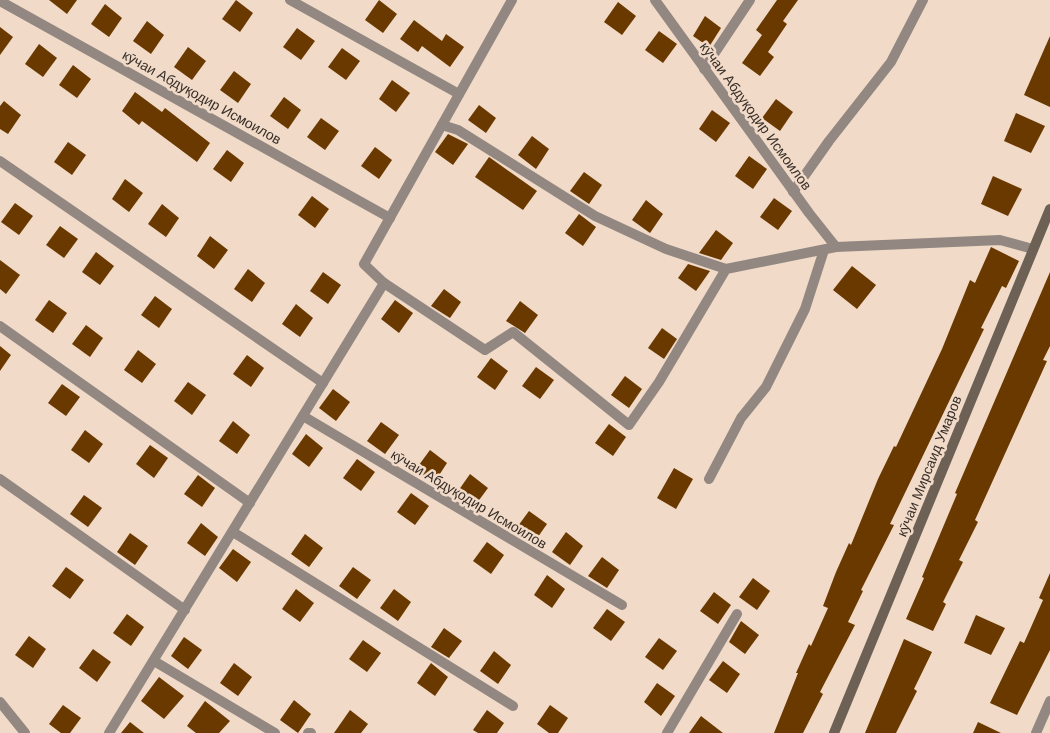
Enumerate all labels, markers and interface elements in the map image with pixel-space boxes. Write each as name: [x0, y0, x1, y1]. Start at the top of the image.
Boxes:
street label: кӯчаи Абдуқодир Исмоилов: [697, 39, 815, 193]
street label: кӯчаи Абдуқодир Исмоилов: [120, 47, 284, 147]
street label: кӯчаи Мирсаид Умаров: [893, 393, 965, 539]
street label: кӯчаи Абдуқодир Исмоилов: [388, 446, 550, 552]

